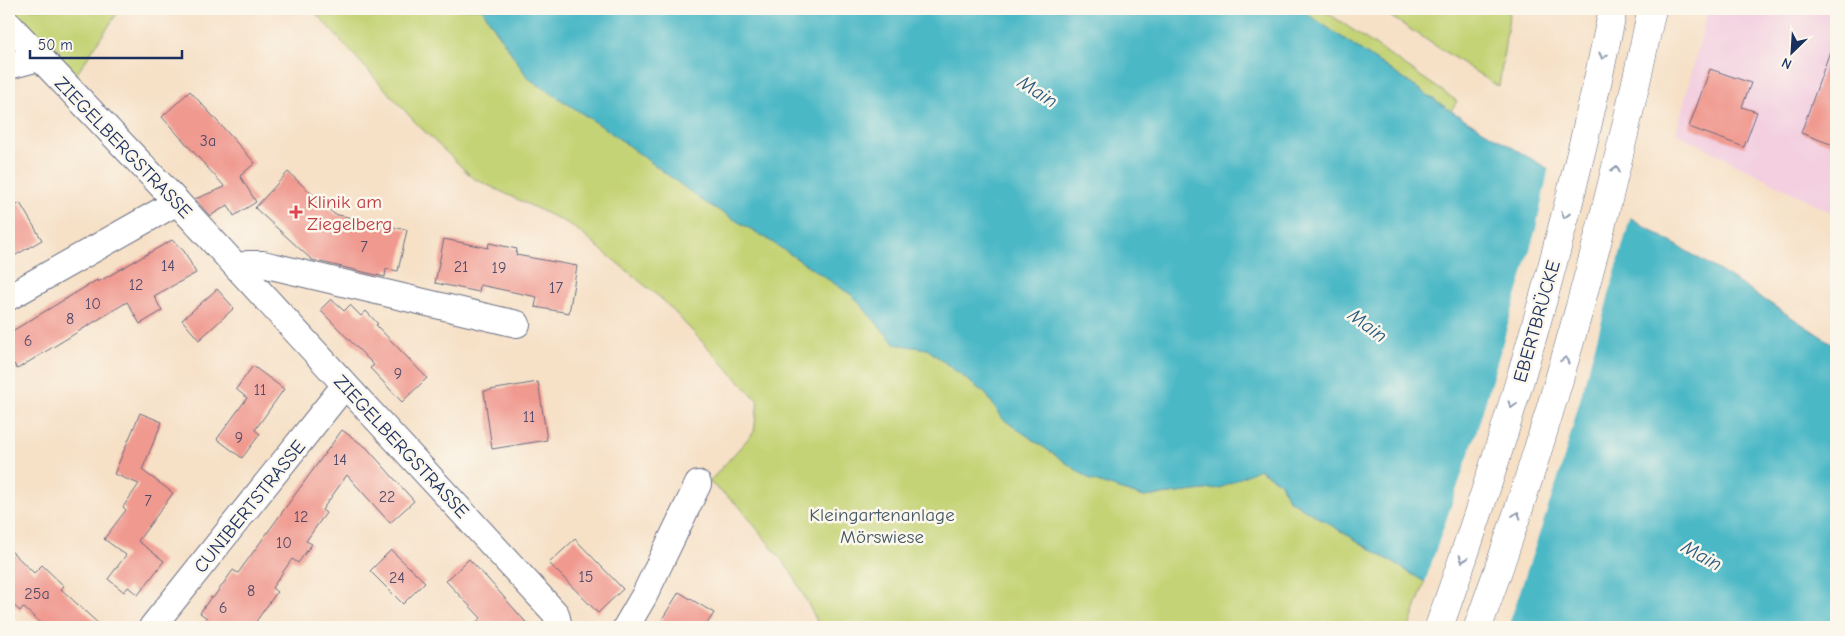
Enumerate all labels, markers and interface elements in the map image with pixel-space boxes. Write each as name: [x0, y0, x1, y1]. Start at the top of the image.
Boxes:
scale bar: [30, 28, 182, 60]
north arrow: [1768, 28, 1818, 78]
text: 50 m: [38, 36, 73, 54]
one-way arrow: [1598, 52, 1609, 61]
text: N: [1779, 54, 1794, 73]
water label: Main: [1013, 70, 1062, 113]
street label: ZIEGELBERGSTRASSE: [50, 73, 196, 223]
house number: 3a: [200, 132, 216, 150]
one-way arrow: [1610, 165, 1621, 173]
place label: Klinik am Ziegelberg: [307, 191, 392, 235]
marker: Klinik am Ziegelberg: [289, 205, 303, 219]
one-way arrow: [1561, 210, 1571, 218]
house number: 7: [360, 238, 368, 256]
house number: 14: [161, 257, 175, 275]
house number: 21: [454, 258, 468, 276]
street label: EBERTBRÜCKE: [1509, 258, 1565, 385]
house number: 19: [492, 259, 506, 277]
house number: 12: [129, 276, 143, 294]
house number: 17: [549, 279, 563, 297]
house number: 10: [85, 295, 101, 313]
water label: Main: [1343, 303, 1392, 347]
house number: 8: [66, 310, 74, 328]
house number: 6: [24, 332, 32, 350]
one-way arrow: [1559, 356, 1569, 364]
house number: 9: [394, 365, 402, 383]
street label: ZIEGELBERGSTRASSE: [329, 371, 473, 523]
house number: 11: [254, 381, 266, 399]
one-way arrow: [1508, 400, 1518, 408]
house number: 11: [523, 408, 535, 426]
house number: 9: [235, 429, 243, 447]
street label: CUNIBERTSTRASSE: [189, 436, 310, 577]
house number: 14: [333, 451, 347, 469]
house number: 22: [379, 488, 395, 506]
house number: 7: [144, 492, 152, 510]
park label: Kleingartenanlage Mörswiese: [809, 504, 955, 548]
house number: 12: [294, 508, 308, 526]
one-way arrow: [1511, 511, 1521, 520]
house number: 10: [276, 534, 292, 552]
water label: Main: [1677, 535, 1726, 576]
one-way arrow: [1458, 555, 1468, 563]
house number: 15: [578, 568, 594, 586]
house number: 24: [389, 569, 405, 587]
house number: 8: [247, 582, 255, 600]
house number: 25a: [24, 585, 50, 603]
house number: 6: [219, 599, 227, 617]

